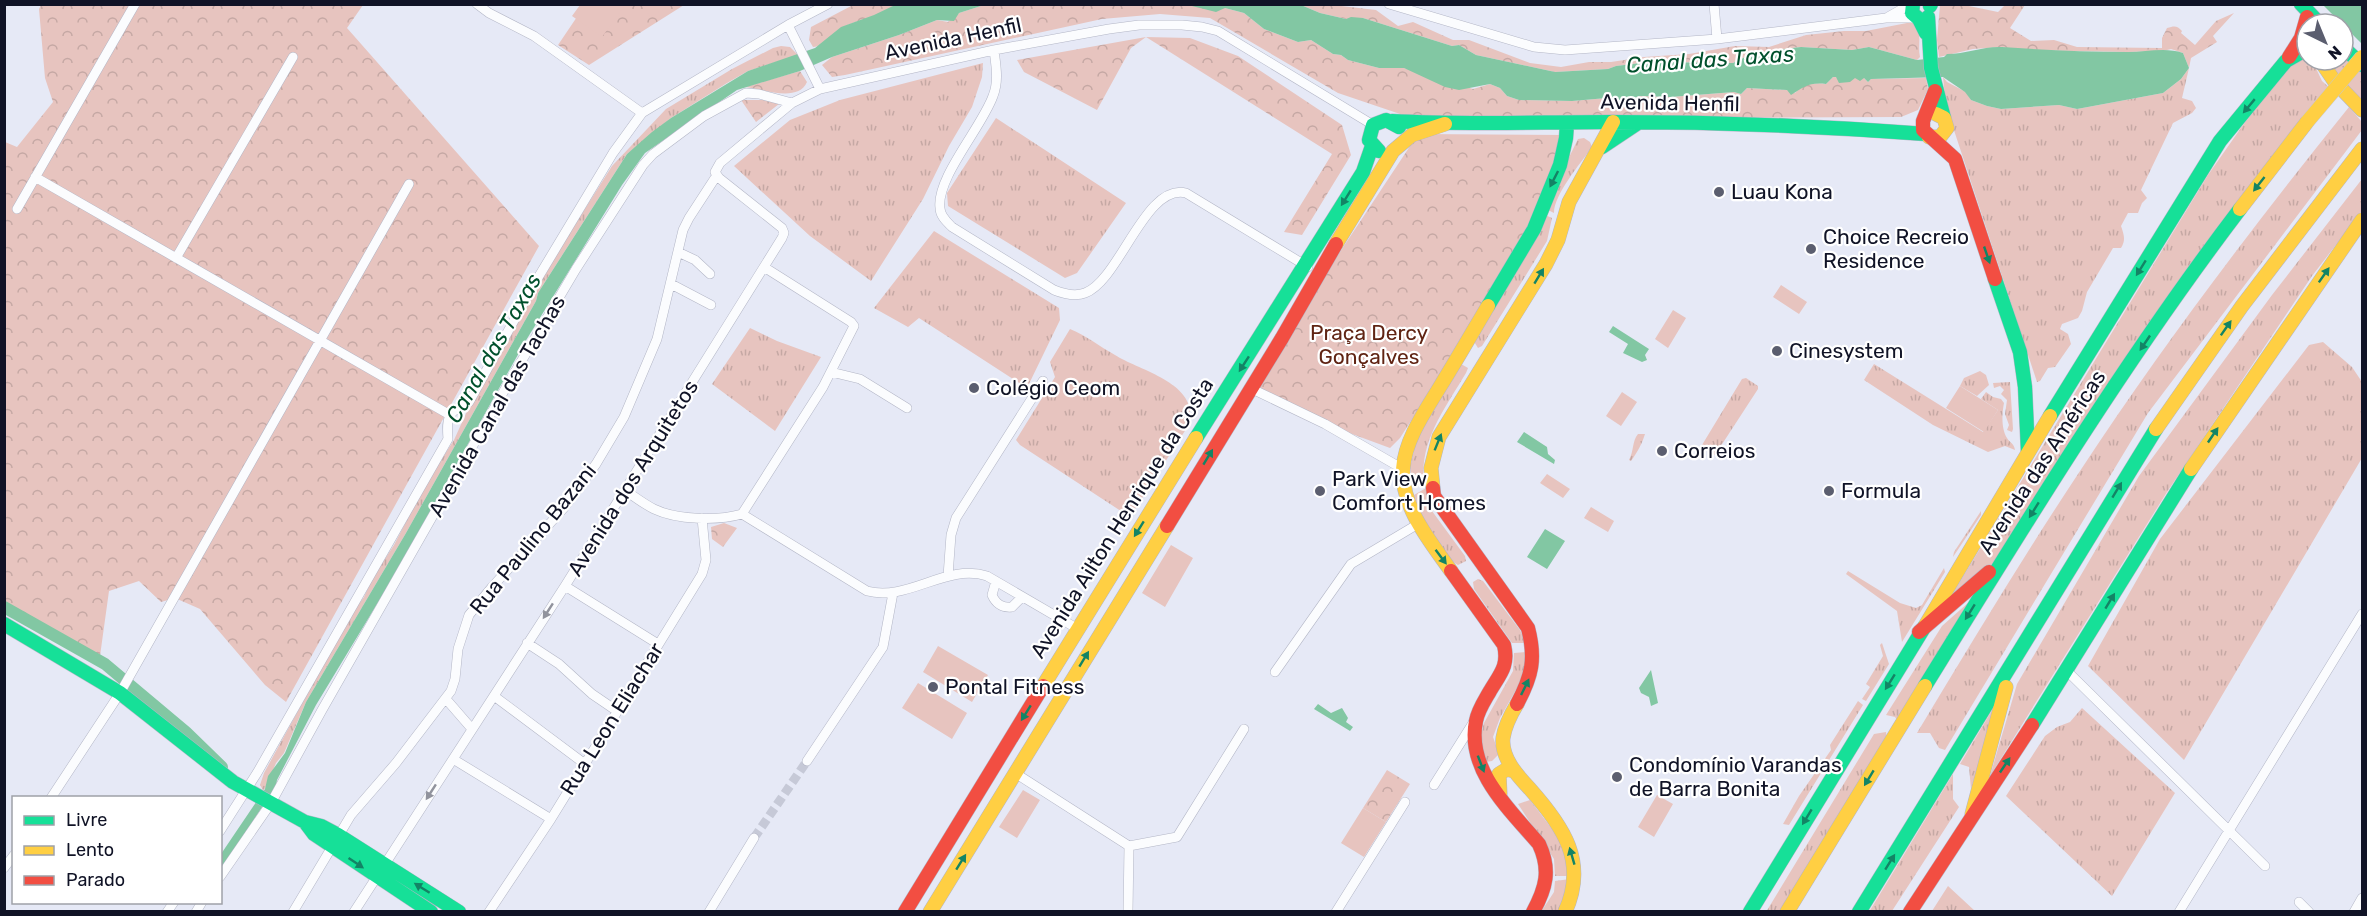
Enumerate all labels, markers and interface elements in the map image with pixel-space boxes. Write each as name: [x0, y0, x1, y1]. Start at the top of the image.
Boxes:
street label: Avenida Henfil: [882, 12, 1024, 65]
north arrow: [2295, 12, 2355, 72]
water label: Canal das Taxas: [1625, 40, 1795, 79]
text: N: [2324, 42, 2346, 63]
street label: Avenida Henfil: [1600, 89, 1740, 116]
one-way arrow: [2243, 98, 2256, 113]
one-way arrow: [1549, 171, 1559, 188]
one-way arrow: [2253, 177, 2265, 192]
place label: Luau Kona: [1731, 179, 1833, 204]
marker: Luau Kona: [1712, 185, 1726, 199]
one-way arrow: [1341, 190, 1352, 206]
place label: Choice Recreio Residence: [1823, 224, 1969, 273]
marker: Choice Recreio Residence: [1804, 242, 1818, 256]
one-way arrow: [1983, 246, 1993, 264]
one-way arrow: [2136, 260, 2147, 276]
one-way arrow: [2318, 267, 2330, 283]
one-way arrow: [1533, 268, 1544, 284]
water label: Canal das Taxas: [440, 269, 547, 428]
street label: Avenida Canal das Tachas: [423, 291, 570, 521]
park label: Praça Dercy Gonçalves: [1310, 320, 1428, 369]
one-way arrow: [2220, 321, 2232, 336]
one-way arrow: [2140, 335, 2151, 351]
place label: Cinesystem: [1789, 338, 1903, 363]
marker: Cinesystem: [1770, 344, 1784, 358]
one-way arrow: [1238, 356, 1249, 372]
street label: Avenida das Américas: [1973, 365, 2110, 558]
street label: Avenida Ailton Henrique da Costa: [1025, 373, 1218, 662]
street label: Avenida dos Arquitetos: [562, 375, 703, 580]
place label: Colégio Ceom: [986, 375, 1120, 400]
marker: Colégio Ceom: [967, 381, 981, 395]
one-way arrow: [2208, 427, 2219, 444]
one-way arrow: [1433, 433, 1443, 451]
place label: Correios: [1674, 438, 1755, 463]
marker: Correios: [1655, 444, 1669, 458]
one-way arrow: [1202, 449, 1213, 465]
street label: Rua Paulino Bazani: [464, 458, 601, 619]
place label: Park View Comfort Homes: [1332, 466, 1486, 515]
place label: Formula: [1841, 478, 1921, 503]
one-way arrow: [2112, 482, 2123, 498]
marker: Park View Comfort Homes: [1313, 484, 1327, 498]
marker: Formula: [1822, 484, 1836, 498]
one-way arrow: [2029, 502, 2040, 518]
one-way arrow: [1134, 521, 1145, 537]
one-way arrow: [1435, 548, 1447, 564]
one-way arrow: [2105, 593, 2116, 609]
one-way arrow: [543, 602, 554, 619]
one-way arrow: [1965, 604, 1976, 620]
street label: Rua Leon Eliachar: [555, 638, 669, 800]
one-way arrow: [1079, 651, 1090, 668]
place label: Pontal Fitness: [945, 674, 1084, 699]
one-way arrow: [1884, 674, 1895, 690]
one-way arrow: [1521, 679, 1530, 696]
marker: Pontal Fitness: [926, 680, 940, 694]
one-way arrow: [1021, 705, 1032, 721]
place label: Condomínio Varandas de Barra Bonita: [1629, 752, 1842, 801]
one-way arrow: [1477, 755, 1486, 773]
one-way arrow: [1999, 757, 2010, 773]
marker: Condomínio Varandas de Barra Bonita: [1610, 770, 1624, 784]
one-way arrow: [1863, 770, 1874, 786]
one-way arrow: [426, 784, 437, 800]
legend: [12, 796, 222, 904]
text: Livre: [66, 809, 107, 831]
one-way arrow: [1802, 809, 1813, 825]
text: Lento: [66, 839, 114, 861]
one-way arrow: [1567, 847, 1576, 865]
one-way arrow: [955, 854, 966, 870]
one-way arrow: [1884, 854, 1895, 870]
one-way arrow: [348, 857, 364, 869]
text: Parado: [66, 869, 125, 891]
one-way arrow: [414, 882, 430, 894]

